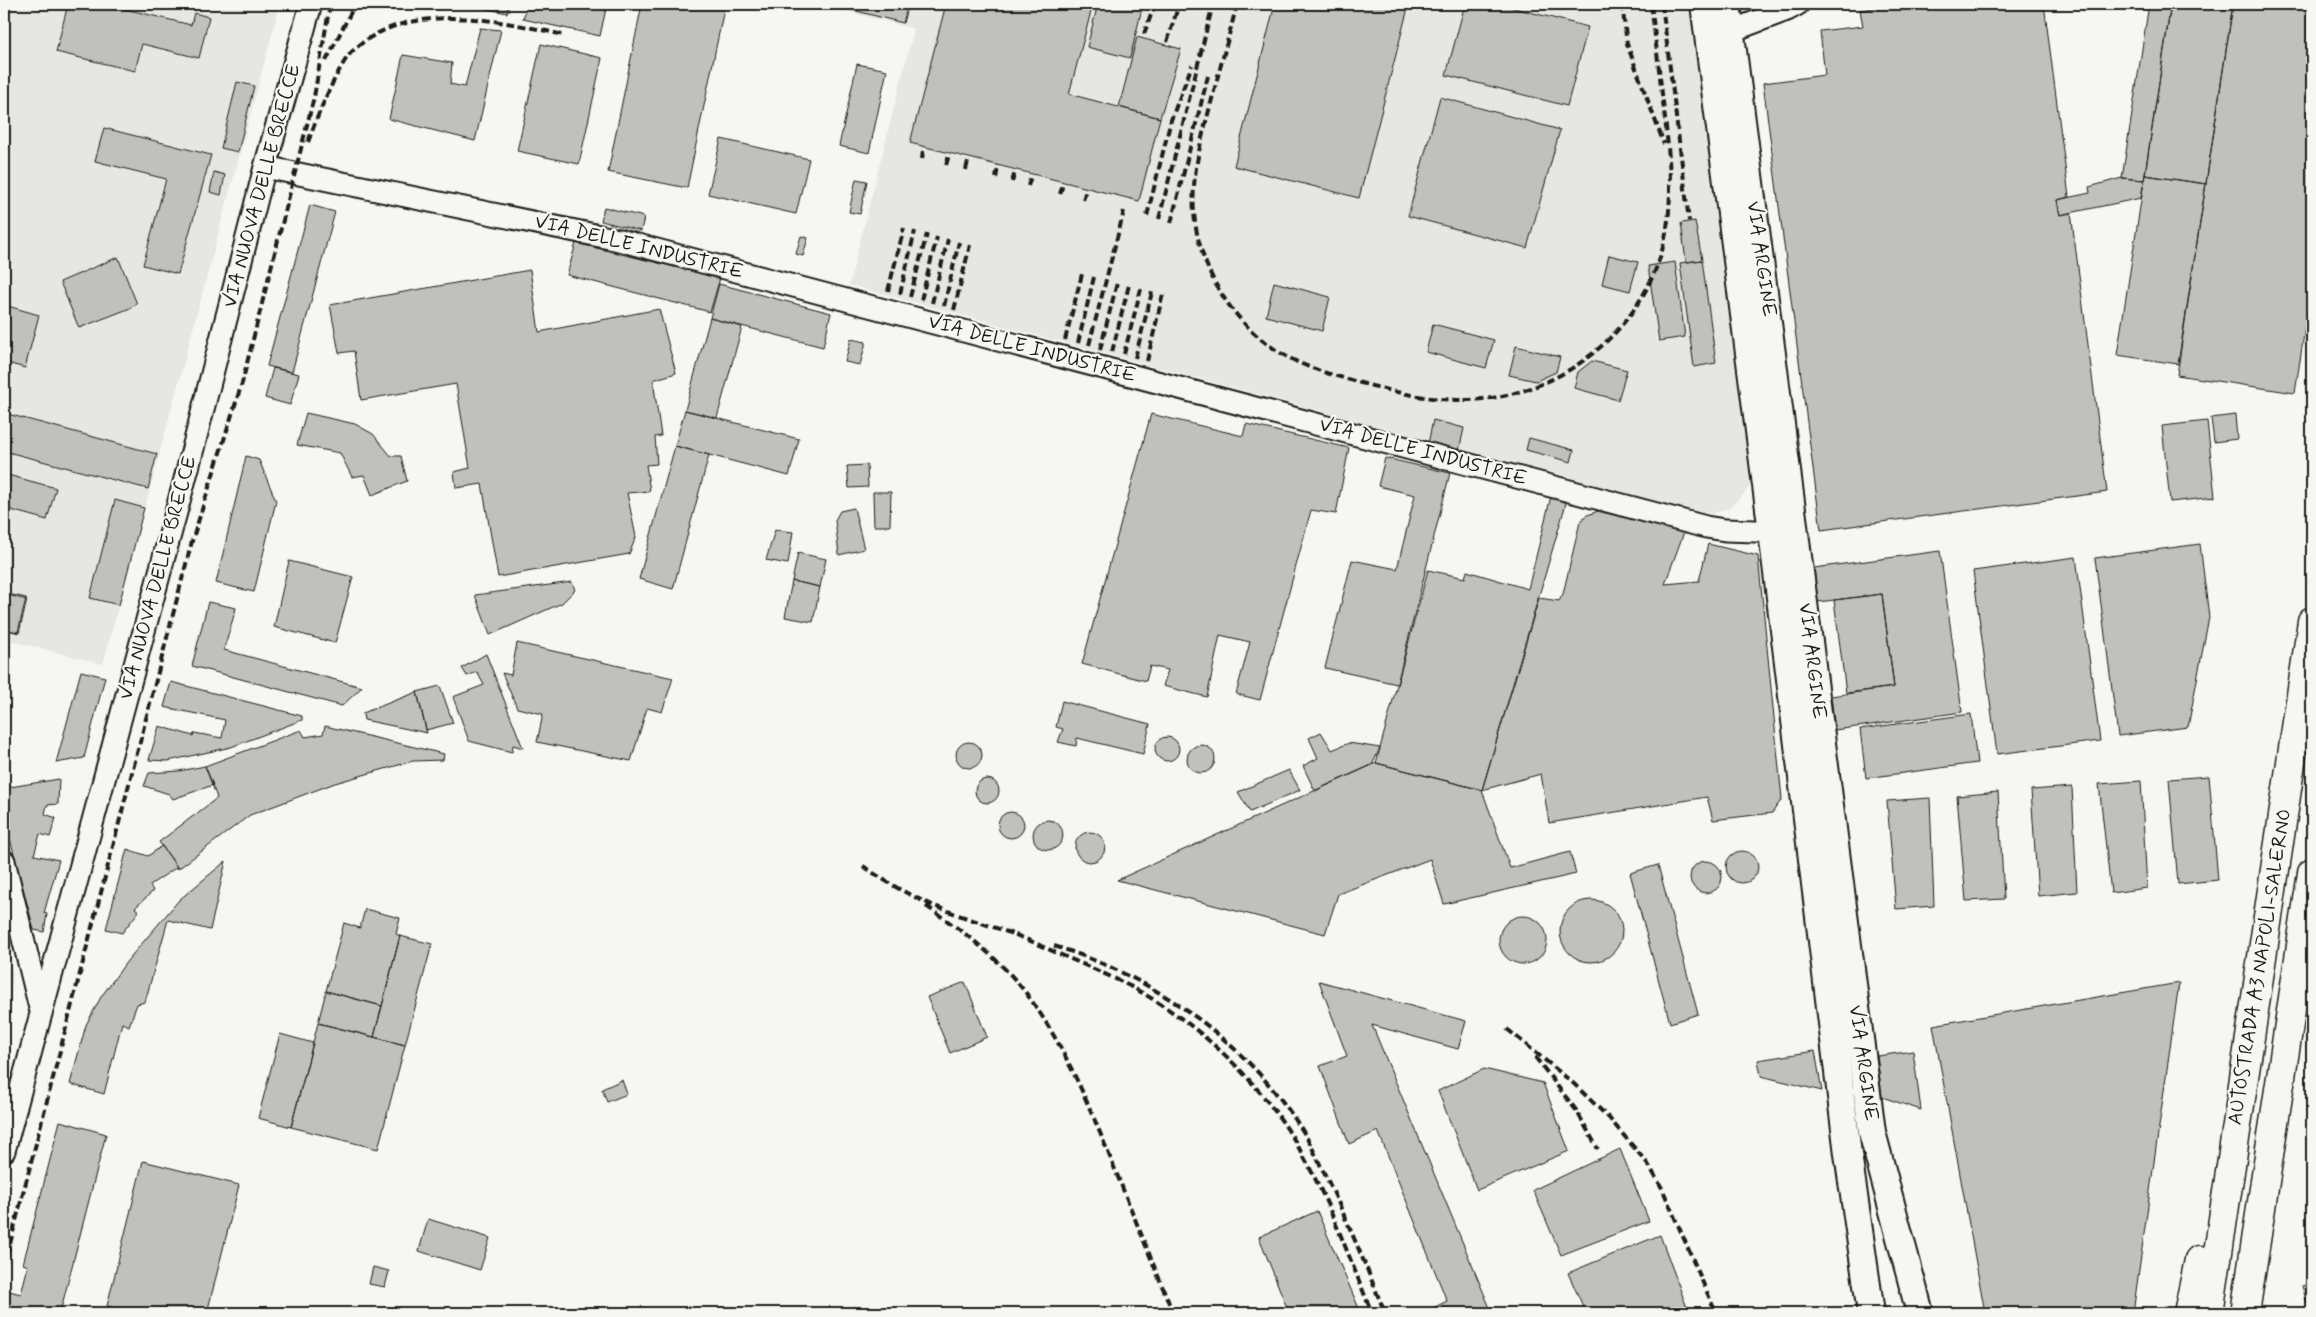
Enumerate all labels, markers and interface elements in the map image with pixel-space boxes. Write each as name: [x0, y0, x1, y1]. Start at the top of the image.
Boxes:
street label: VIA NUOVA DELLE BRECCE: [216, 61, 308, 311]
street label: VIA ARGINE: [1740, 199, 1782, 319]
street label: VIA DELLE INDUSTRIE: [532, 208, 746, 286]
street label: VIA DELLE INDUSTRIE: [925, 308, 1139, 390]
street label: VIA DELLE INDUSTRIE: [1316, 411, 1530, 493]
street label: VIA NUOVA DELLE BRECCE: [112, 453, 204, 703]
street label: VIA ARGINE: [1791, 601, 1833, 721]
street label: AUTOSTRADA A3 NAPOLI-SALERNO: [2222, 807, 2298, 1127]
street label: VIA ARGINE: [1842, 1003, 1884, 1123]

